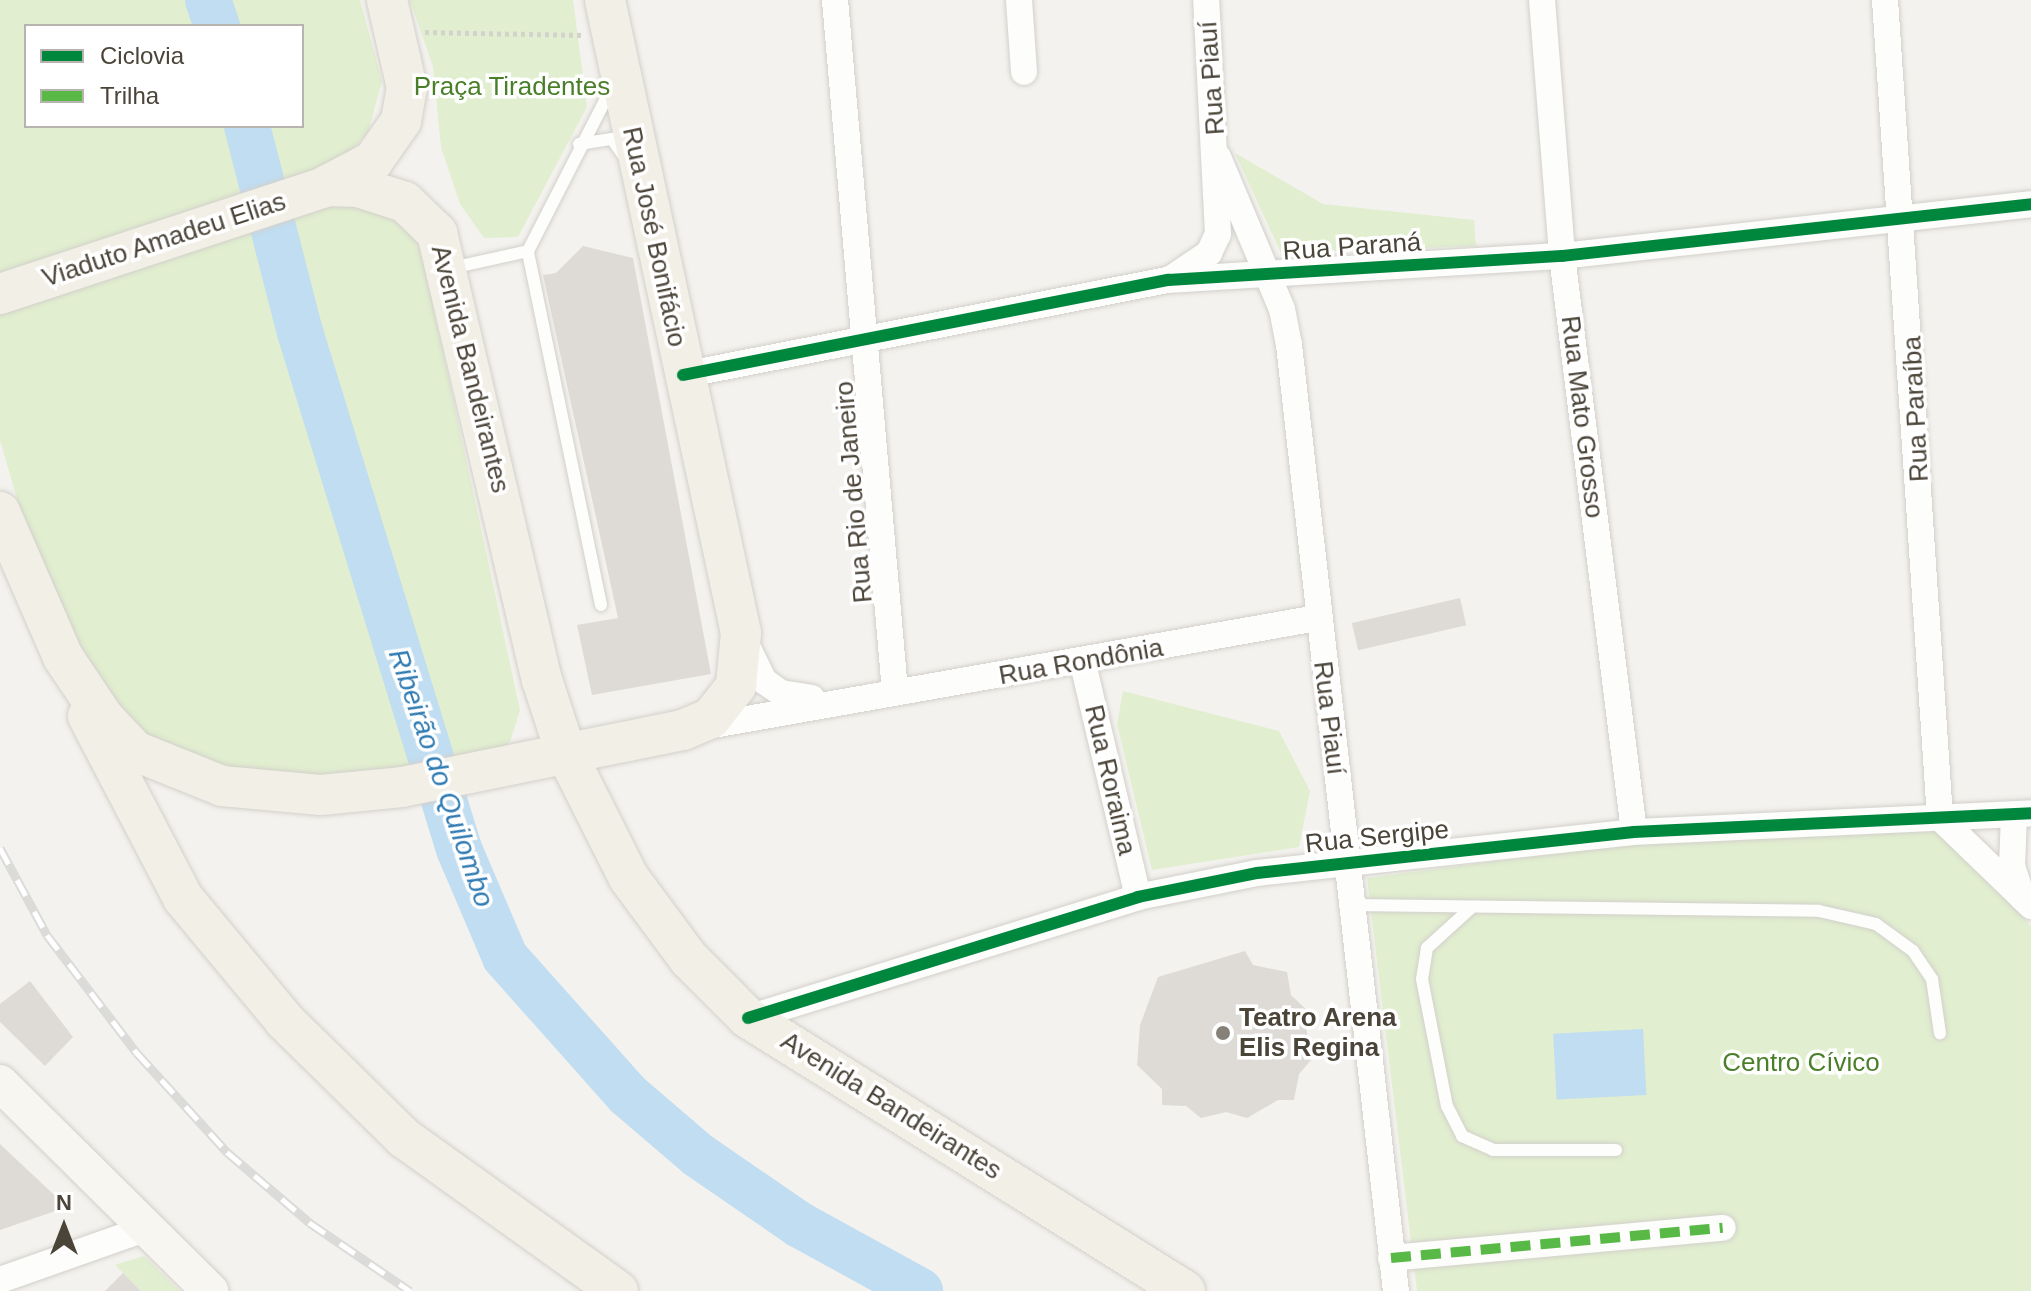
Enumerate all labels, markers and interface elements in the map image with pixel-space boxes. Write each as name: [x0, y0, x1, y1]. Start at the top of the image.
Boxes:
street label: Rua Piauí: [1192, 20, 1232, 136]
legend: [24, 24, 304, 128]
text: Ciclovia: [100, 42, 184, 69]
park label: Praça Tiradentes: [413, 71, 611, 103]
text: Trilha: [100, 82, 159, 109]
street label: Rua José Bonifácio: [615, 124, 693, 350]
street label: Viaduto Amadeu Elias: [38, 186, 290, 294]
street label: Rua Paraná: [1282, 227, 1422, 267]
street label: Avenida Bandeirantes: [424, 242, 516, 496]
street label: Rua Mato Grosso: [1554, 314, 1610, 520]
street label: Rua Paraíba: [1897, 335, 1935, 483]
street label: Rua Rio de Janeiro: [829, 380, 879, 604]
street label: Rua Rondônia: [996, 632, 1166, 692]
water label: Ribeirão do Quilombo: [381, 645, 501, 911]
street label: Rua Piauí: [1307, 659, 1351, 777]
street label: Rua Roraima: [1078, 702, 1142, 858]
street label: Rua Sergipe: [1303, 814, 1451, 860]
place label: Teatro Arena Elis Regina: [1239, 1002, 1397, 1064]
marker: Teatro Arena Elis Regina: [1214, 1024, 1232, 1042]
street label: Avenida Bandeirantes: [775, 1025, 1007, 1187]
park label: Centro Cívico: [1722, 1047, 1880, 1079]
north arrow: [24, 1187, 104, 1267]
text: N: [56, 1190, 72, 1215]

